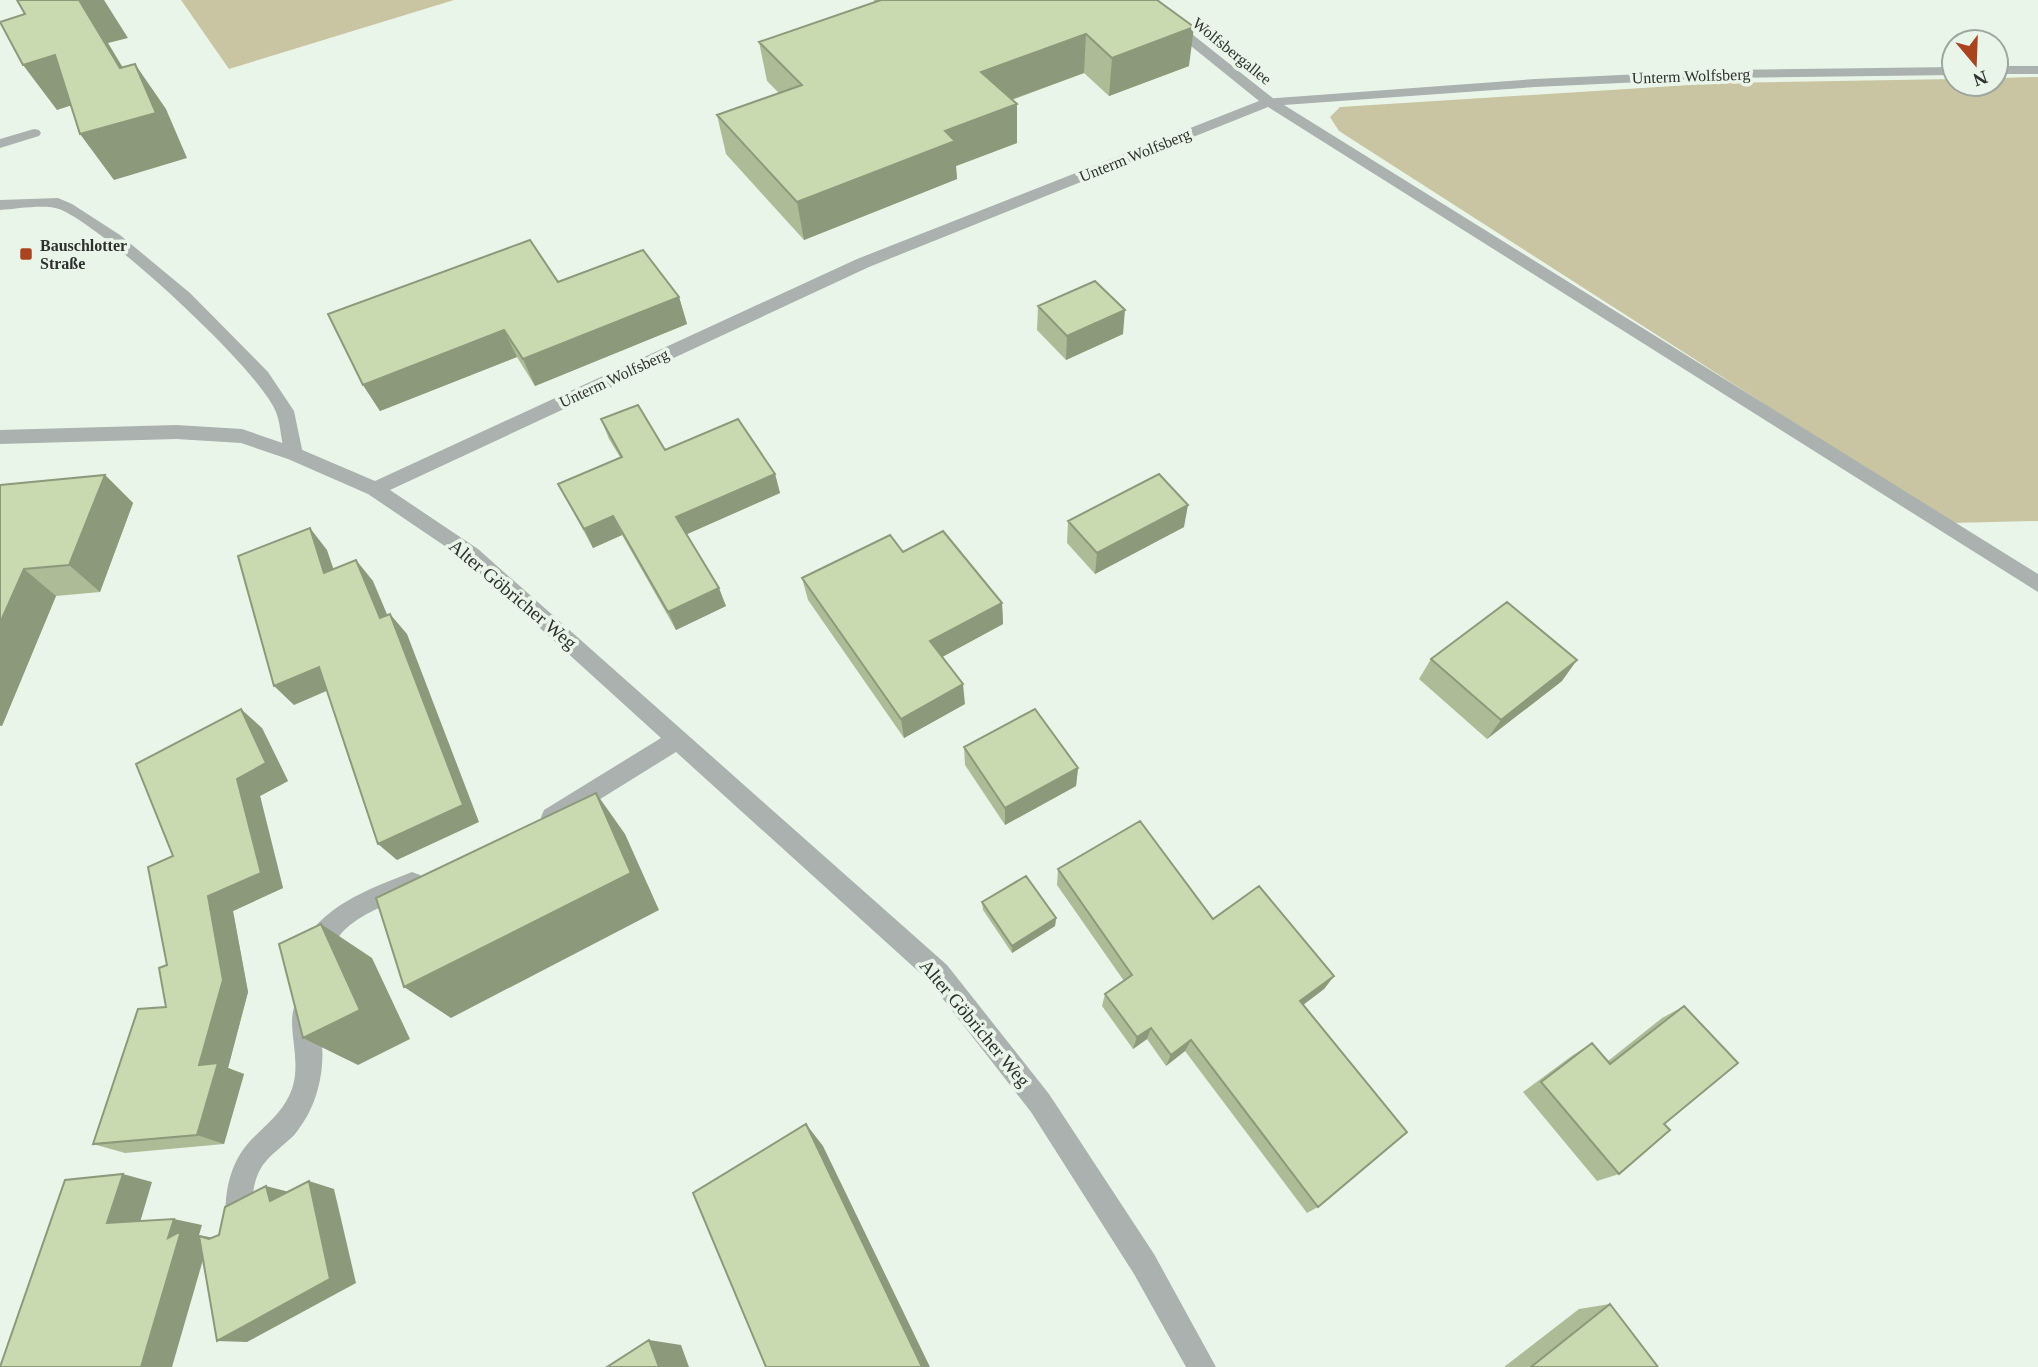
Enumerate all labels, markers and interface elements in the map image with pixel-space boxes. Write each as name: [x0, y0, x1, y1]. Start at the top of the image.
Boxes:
street label: Wolfsbergallee: [1189, 14, 1275, 89]
north arrow: [1940, 28, 2010, 98]
street label: Unterm Wolfsberg: [1631, 65, 1751, 88]
text: N: [1970, 66, 1990, 91]
street label: Unterm Wolfsberg: [1077, 125, 1194, 186]
place label: Bauschlotter Straße: [40, 237, 127, 272]
marker: Bauschlotter Straße: [18, 246, 34, 262]
street label: Unterm Wolfsberg: [557, 345, 672, 412]
street label: Alter Göbricher Weg: [445, 535, 581, 654]
street label: Alter Göbricher Weg: [916, 955, 1035, 1091]

